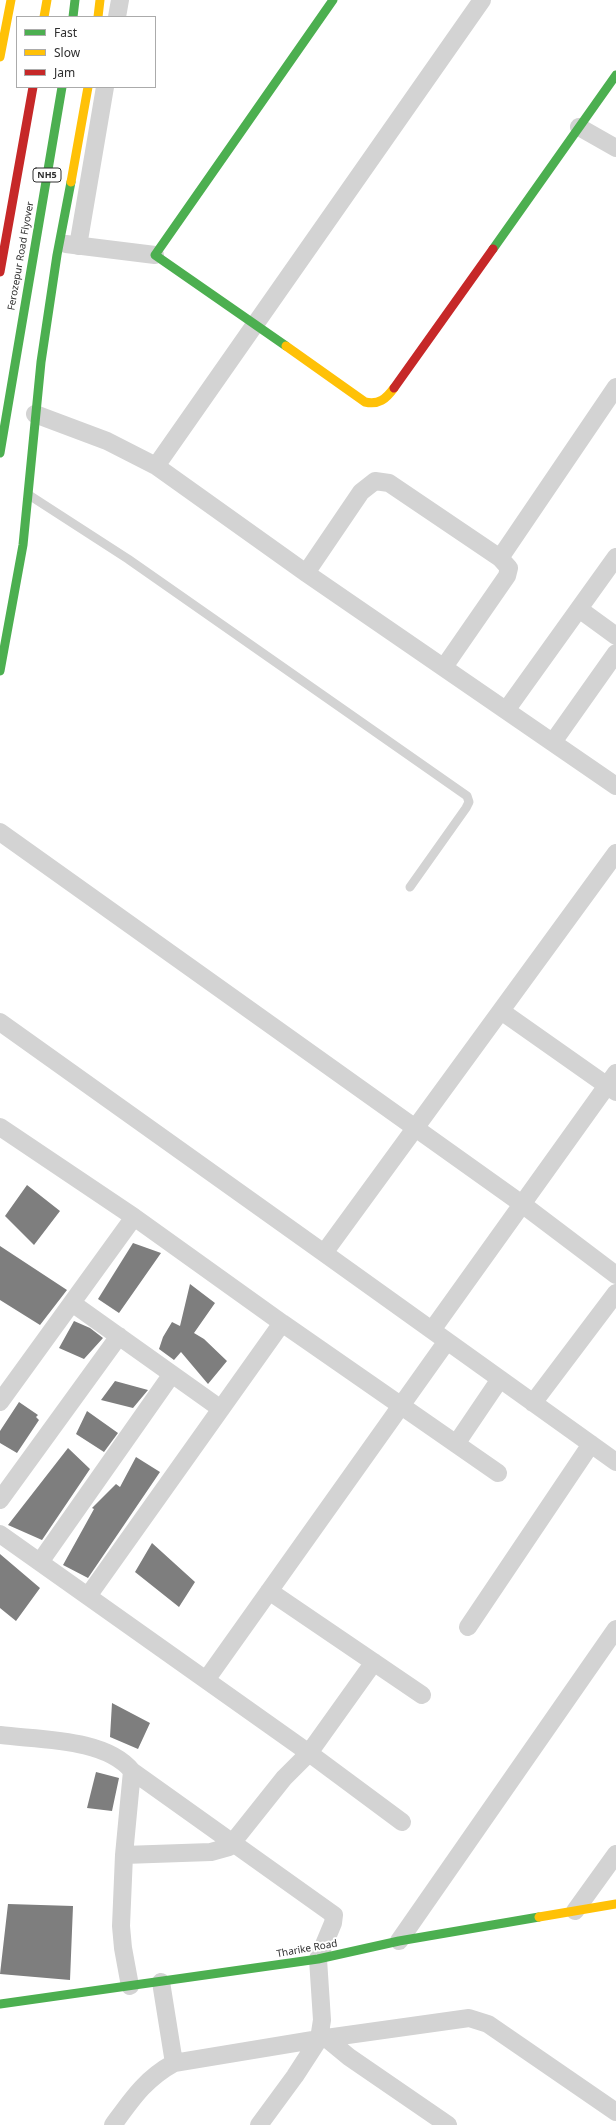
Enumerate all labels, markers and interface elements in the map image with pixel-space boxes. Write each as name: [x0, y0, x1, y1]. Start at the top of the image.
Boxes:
legend: [16, 16, 156, 88]
text: Fast: [54, 24, 77, 41]
text: Slow: [54, 44, 80, 61]
text: Jam: [54, 64, 75, 81]
road number: NH5: [33, 168, 61, 182]
street label: Ferozepur Road Flyover: [6, 201, 36, 311]
street label: Tharike Road: [276, 1938, 338, 1960]

